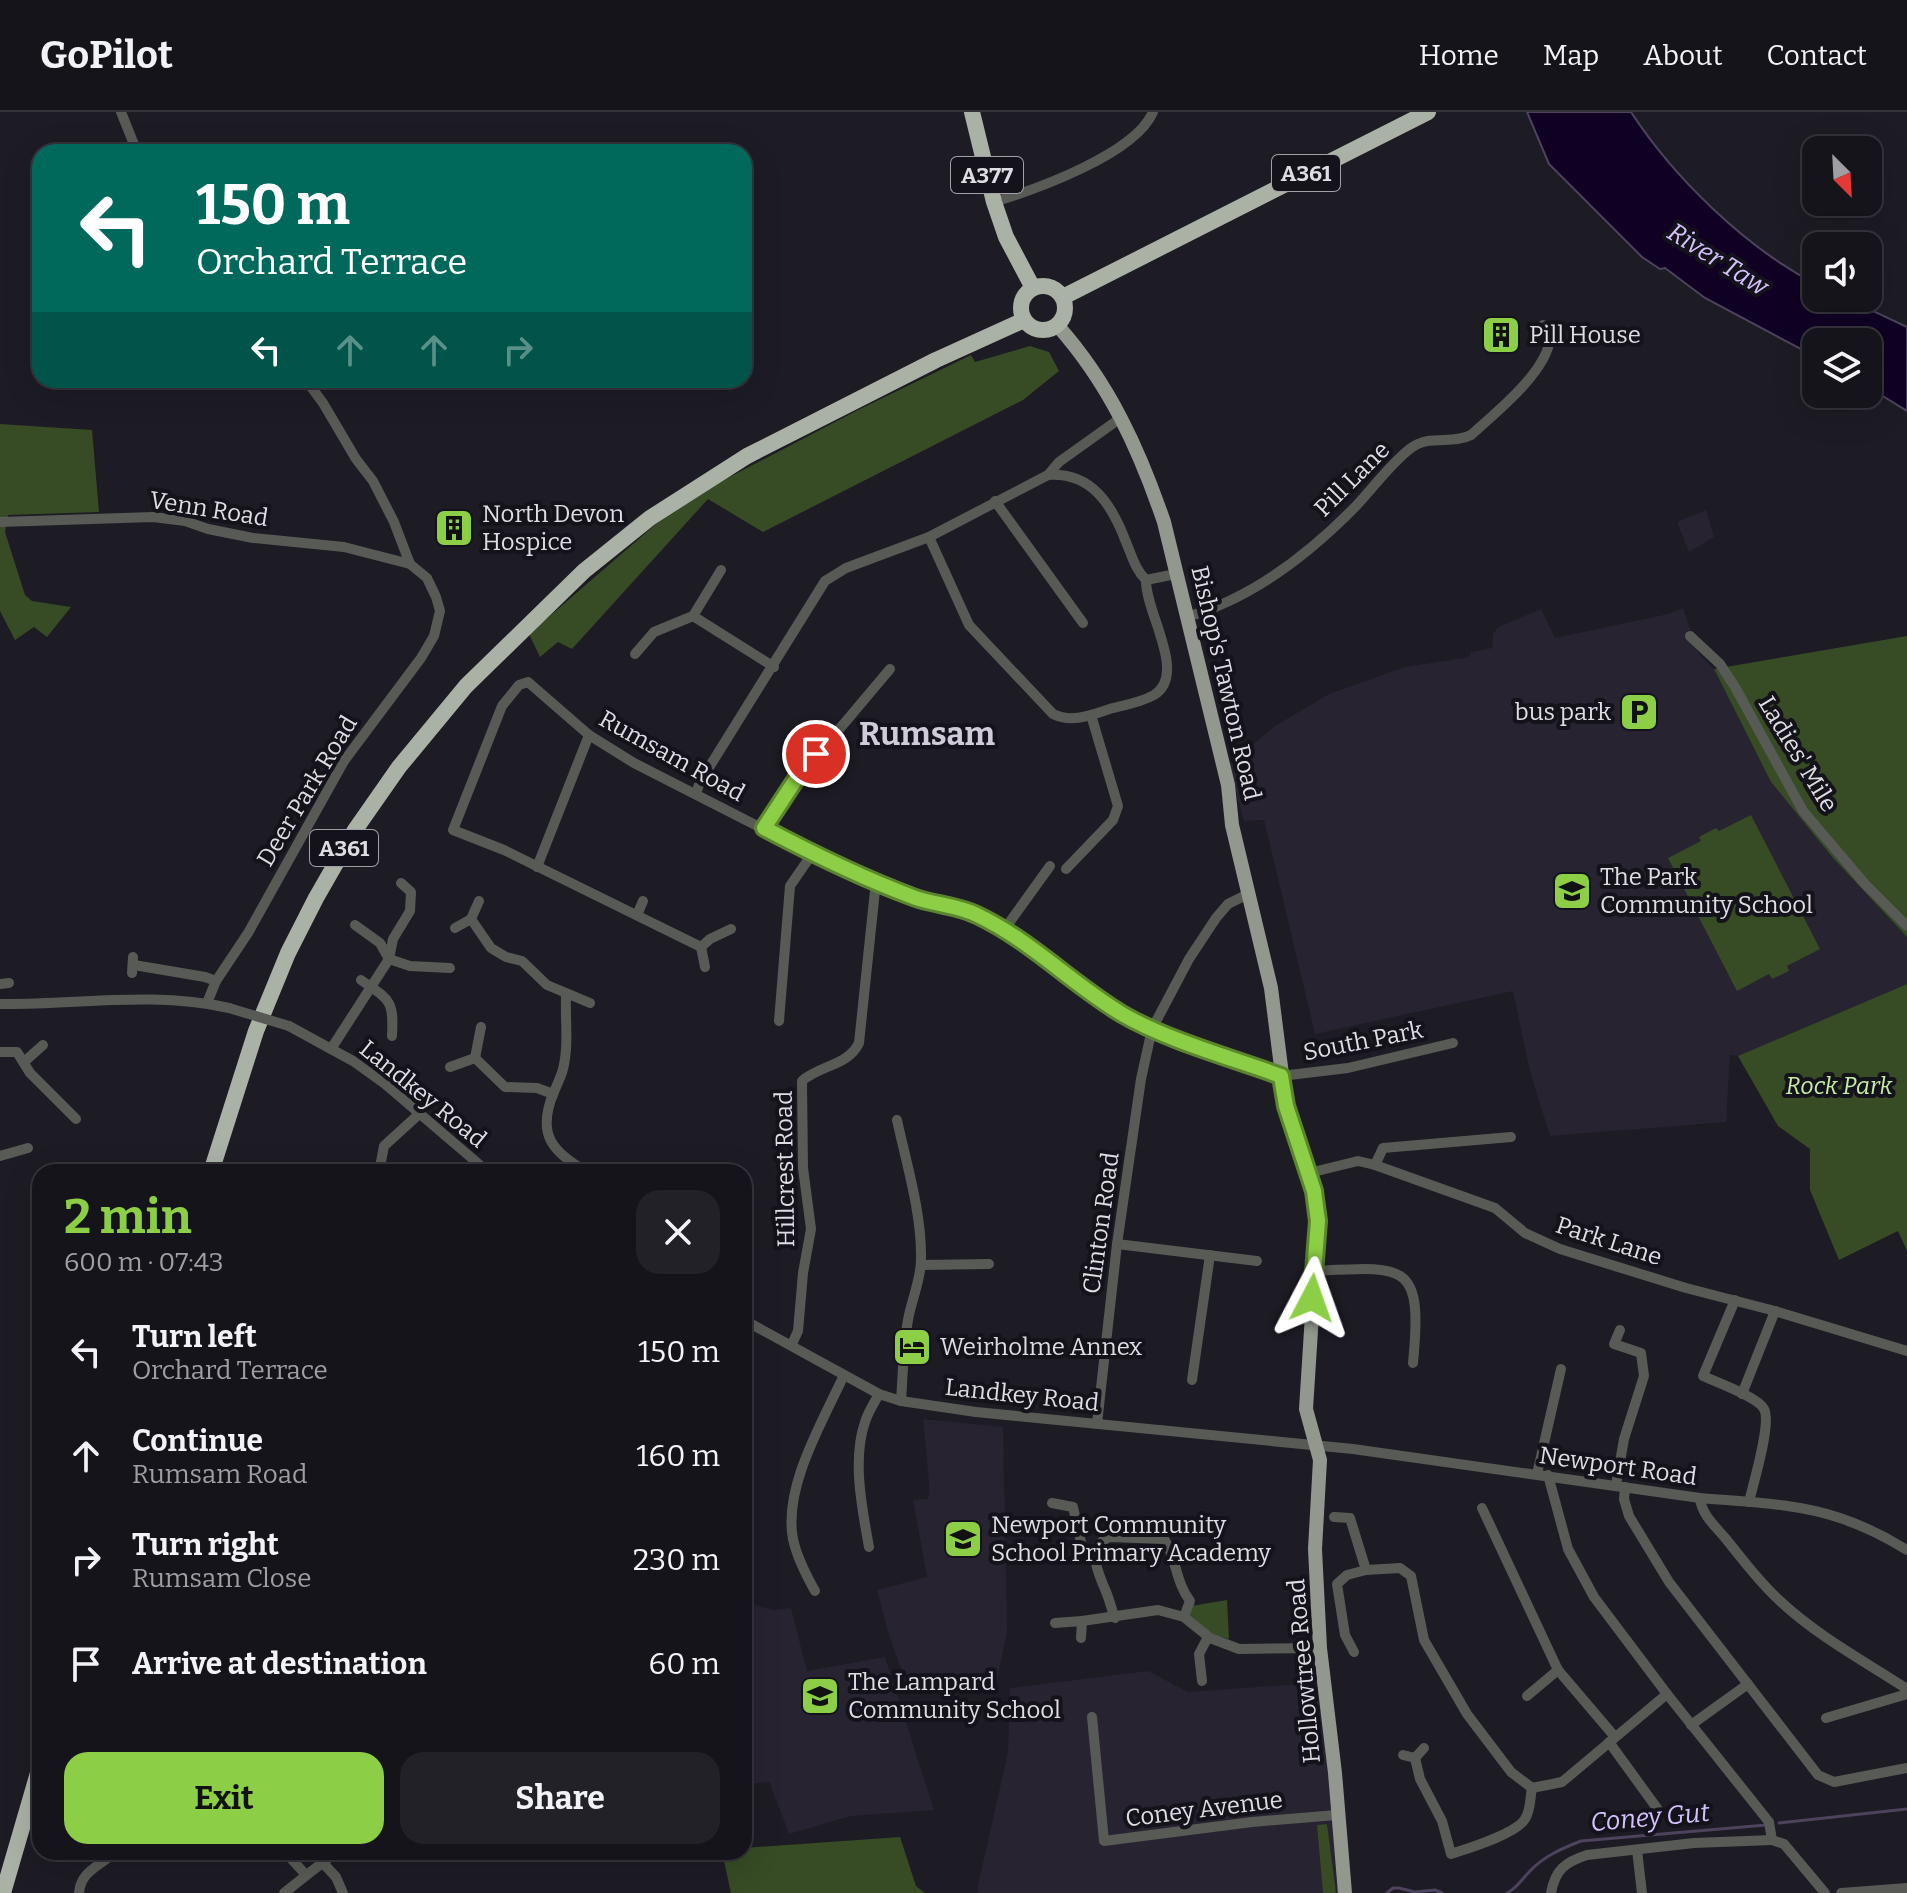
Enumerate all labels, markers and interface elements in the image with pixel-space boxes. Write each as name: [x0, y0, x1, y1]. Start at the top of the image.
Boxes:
text: GoPilot: [40, 32, 173, 78]
text: Home: [1419, 39, 1499, 72]
text: Map: [1543, 39, 1599, 72]
text: About: [1643, 39, 1723, 72]
text: Contact: [1767, 39, 1867, 72]
north arrow: [1802, 136, 1882, 216]
map controls: [1802, 136, 1882, 408]
road number: A361: [1272, 155, 1340, 191]
road number: A377: [951, 157, 1023, 193]
text: 150 m: [196, 172, 350, 239]
icon: left: [64, 176, 168, 280]
water label: River Taw: [1662, 216, 1775, 303]
button: sound: [1802, 232, 1882, 312]
text: Orchard Terrace: [196, 240, 467, 284]
building icon: Pill House: [1480, 314, 1522, 356]
place label: Pill House: [1529, 321, 1641, 349]
icon: left: [244, 328, 288, 372]
icon: ahead: [328, 328, 372, 372]
icon: ahead: [412, 328, 456, 372]
icon: right: [496, 328, 540, 372]
button: layers: [1802, 328, 1882, 408]
street label: Pill Lane: [1309, 436, 1395, 522]
street label: Venn Road: [148, 486, 270, 532]
place label: North Devon Hospice: [482, 500, 624, 556]
building icon: North Devon Hospice: [433, 507, 475, 549]
street label: Bishop's Tawton Road: [1185, 563, 1267, 803]
parking icon: bus park: [1618, 691, 1660, 733]
street label: Ladies' Mile: [1753, 691, 1843, 817]
place label: bus park: [1515, 698, 1611, 726]
street label: Rumsam Road: [594, 705, 750, 807]
street label: Deer Park Road: [251, 711, 363, 871]
district label: Rumsam: [859, 715, 995, 753]
pin: [782, 720, 850, 788]
icon: arrive: [794, 732, 838, 776]
road number: A361: [310, 830, 378, 866]
place label: The Park Community School: [1600, 863, 1813, 919]
school or university icon: The Park Community School: [1551, 870, 1593, 912]
street label: South Park: [1301, 1016, 1426, 1066]
street label: Landkey Road: [354, 1034, 492, 1154]
park label: Rock Park: [1785, 1072, 1894, 1100]
street label: Hillcrest Road: [770, 1090, 800, 1248]
street label: Clinton Road: [1077, 1150, 1125, 1296]
text: 2 min: [64, 1188, 192, 1246]
button: close: [636, 1190, 720, 1274]
street label: Park Lane: [1552, 1211, 1666, 1271]
text: 600 m · 07:43: [64, 1247, 224, 1278]
position arrow: [1270, 1256, 1354, 1340]
text: Turn left: [132, 1319, 257, 1355]
hotel icon: Weirholme Annex: [891, 1326, 933, 1368]
icon: left: [64, 1330, 108, 1374]
place label: Weirholme Annex: [940, 1333, 1142, 1361]
text: 150 m: [638, 1334, 720, 1370]
text: Orchard Terrace: [132, 1355, 328, 1386]
street label: Landkey Road: [944, 1373, 1100, 1417]
text: Continue: [132, 1423, 263, 1459]
icon: ahead: [64, 1434, 108, 1478]
text: 160 m: [636, 1438, 720, 1474]
street label: Newport Road: [1537, 1441, 1699, 1491]
text: Rumsam Road: [132, 1459, 307, 1490]
place label: Newport Community School Primary Academy: [991, 1511, 1271, 1567]
school or university icon: Newport Community School Primary Academy: [942, 1518, 984, 1560]
text: Turn right: [132, 1527, 279, 1563]
icon: right: [64, 1538, 108, 1582]
text: 230 m: [633, 1542, 720, 1578]
text: Rumsam Close: [132, 1563, 311, 1594]
street label: Hollowtree Road: [1282, 1577, 1326, 1765]
icon: arrive: [64, 1642, 108, 1686]
text: Arrive at destination: [132, 1646, 427, 1682]
text: 60 m: [649, 1646, 720, 1682]
place label: The Lampard Community School: [848, 1668, 1061, 1724]
school or university icon: The Lampard Community School: [799, 1675, 841, 1717]
button: Exit: [64, 1752, 384, 1844]
button: Share: [400, 1752, 720, 1844]
street label: Coney Avenue: [1124, 1785, 1284, 1833]
water label: Coney Gut: [1589, 1797, 1712, 1838]

